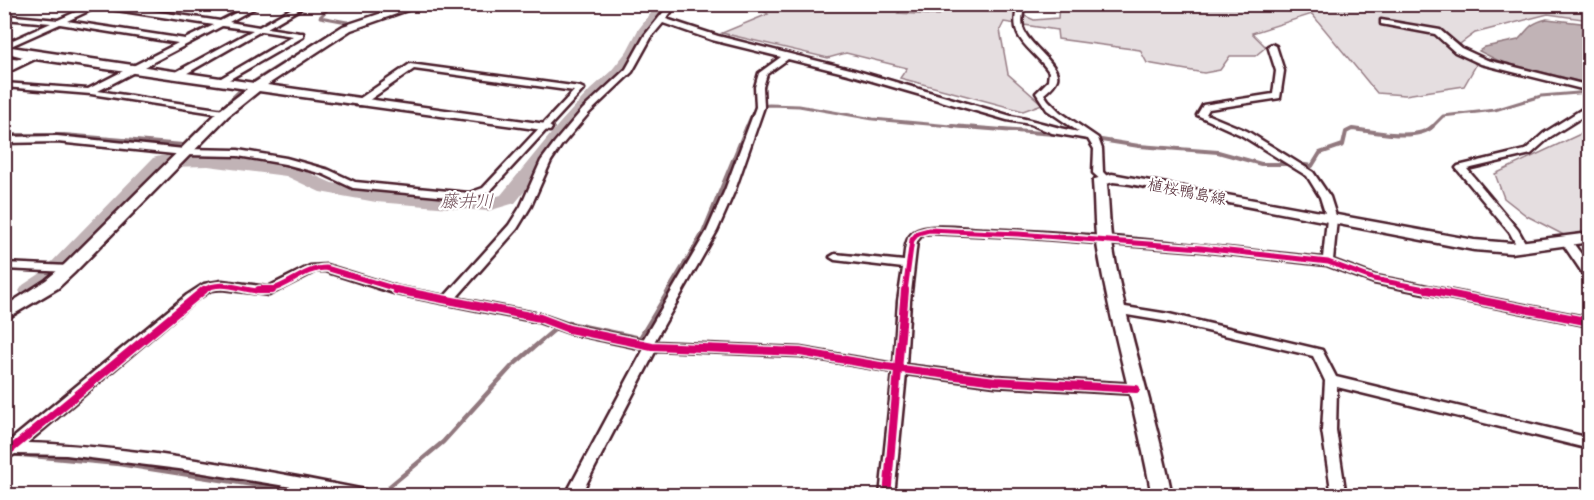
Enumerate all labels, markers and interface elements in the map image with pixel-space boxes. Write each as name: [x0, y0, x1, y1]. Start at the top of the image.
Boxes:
street label: 植桜鴨島線: [1146, 171, 1229, 209]
water label: 藤井川: [440, 186, 494, 213]

